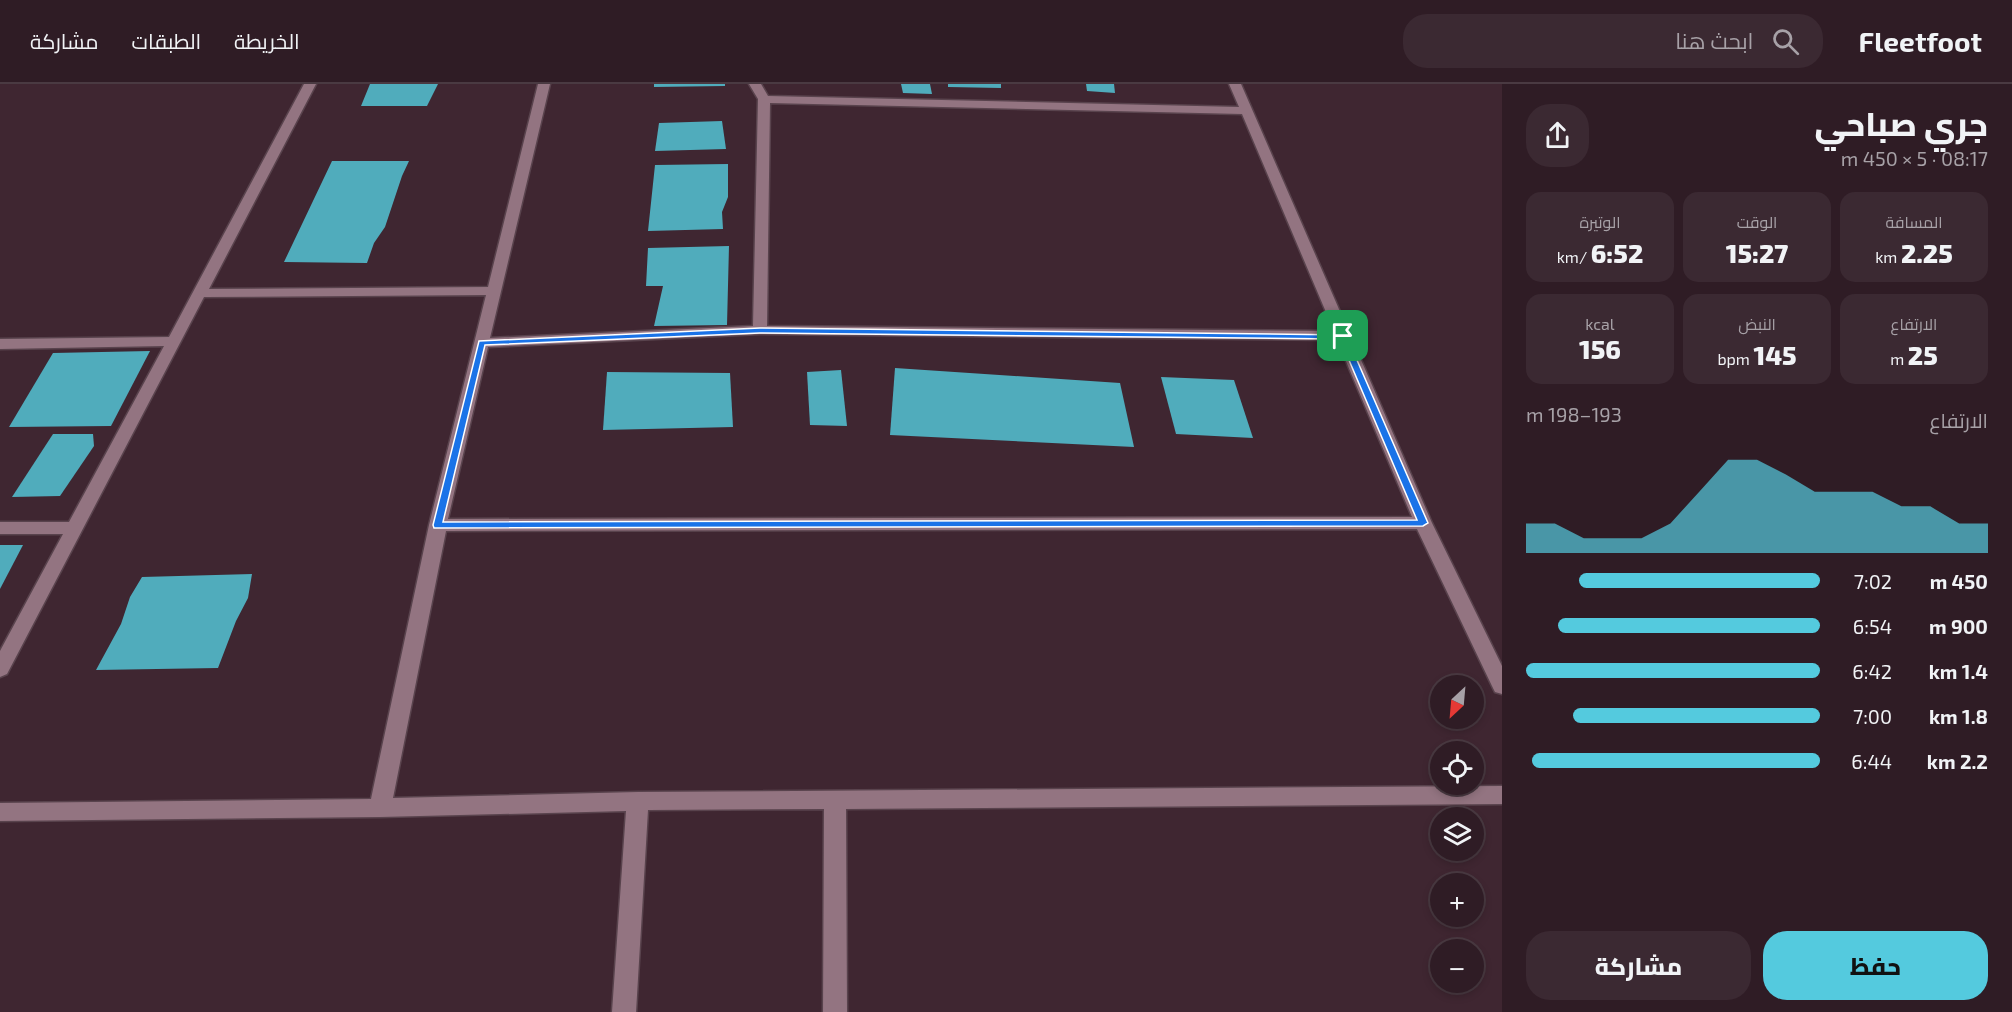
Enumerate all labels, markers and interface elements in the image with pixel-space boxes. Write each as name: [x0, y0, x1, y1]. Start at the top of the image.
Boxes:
search box: [1403, 14, 1823, 68]
text: Fleetfoot: [1859, 24, 1982, 58]
icon: search: [1769, 25, 1802, 58]
text: ابحث هنا: [1675, 27, 1754, 53]
text: مشاركة: [30, 28, 99, 53]
text: الطبقات: [132, 28, 201, 53]
text: الخريطة: [234, 28, 300, 53]
text: جري صباحي: [1815, 103, 1988, 143]
button: share: [1526, 104, 1589, 167]
text: 08:17 · 5 × 450 m: [1841, 146, 1988, 170]
text: الوتيرة: [1579, 212, 1621, 231]
text: الوقت: [1737, 212, 1777, 231]
text: المسافة: [1886, 212, 1942, 231]
text: 6:52: [1591, 237, 1643, 268]
text: 15:27: [1726, 237, 1788, 268]
text: 2.25: [1901, 237, 1953, 268]
text: /km: [1557, 247, 1591, 266]
text: km: [1875, 247, 1901, 266]
pin: [1317, 310, 1368, 361]
text: kcal: [1585, 314, 1615, 333]
text: النبض: [1738, 314, 1776, 333]
text: الارتفاع: [1891, 314, 1937, 333]
icon: arrive: [1326, 319, 1359, 352]
text: 156: [1579, 333, 1621, 364]
text: 145: [1753, 339, 1797, 370]
text: 25: [1908, 339, 1938, 370]
text: bpm: [1717, 349, 1753, 368]
text: m: [1890, 349, 1908, 368]
text: 193–198 m: [1526, 402, 1622, 426]
text: الارتفاع: [1929, 408, 1988, 432]
text: 7:02: [1854, 569, 1892, 593]
text: 450 m: [1930, 569, 1988, 593]
text: 6:54: [1853, 614, 1892, 638]
text: 900 m: [1929, 614, 1988, 638]
text: 6:42: [1852, 659, 1892, 683]
text: 1.4 km: [1929, 659, 1988, 683]
north arrow: [1430, 675, 1484, 729]
map controls: [1430, 675, 1484, 993]
text: 7:00: [1853, 704, 1892, 728]
text: 1.8 km: [1929, 704, 1988, 728]
button: locate: [1430, 741, 1484, 795]
text: 6:44: [1851, 749, 1892, 773]
text: 2.2 km: [1927, 749, 1988, 773]
button: layers: [1430, 807, 1484, 861]
button: +: [1430, 873, 1484, 927]
button: مشاركة: [1526, 931, 1751, 1000]
button: حفظ: [1763, 931, 1988, 1000]
button: −: [1430, 939, 1484, 993]

